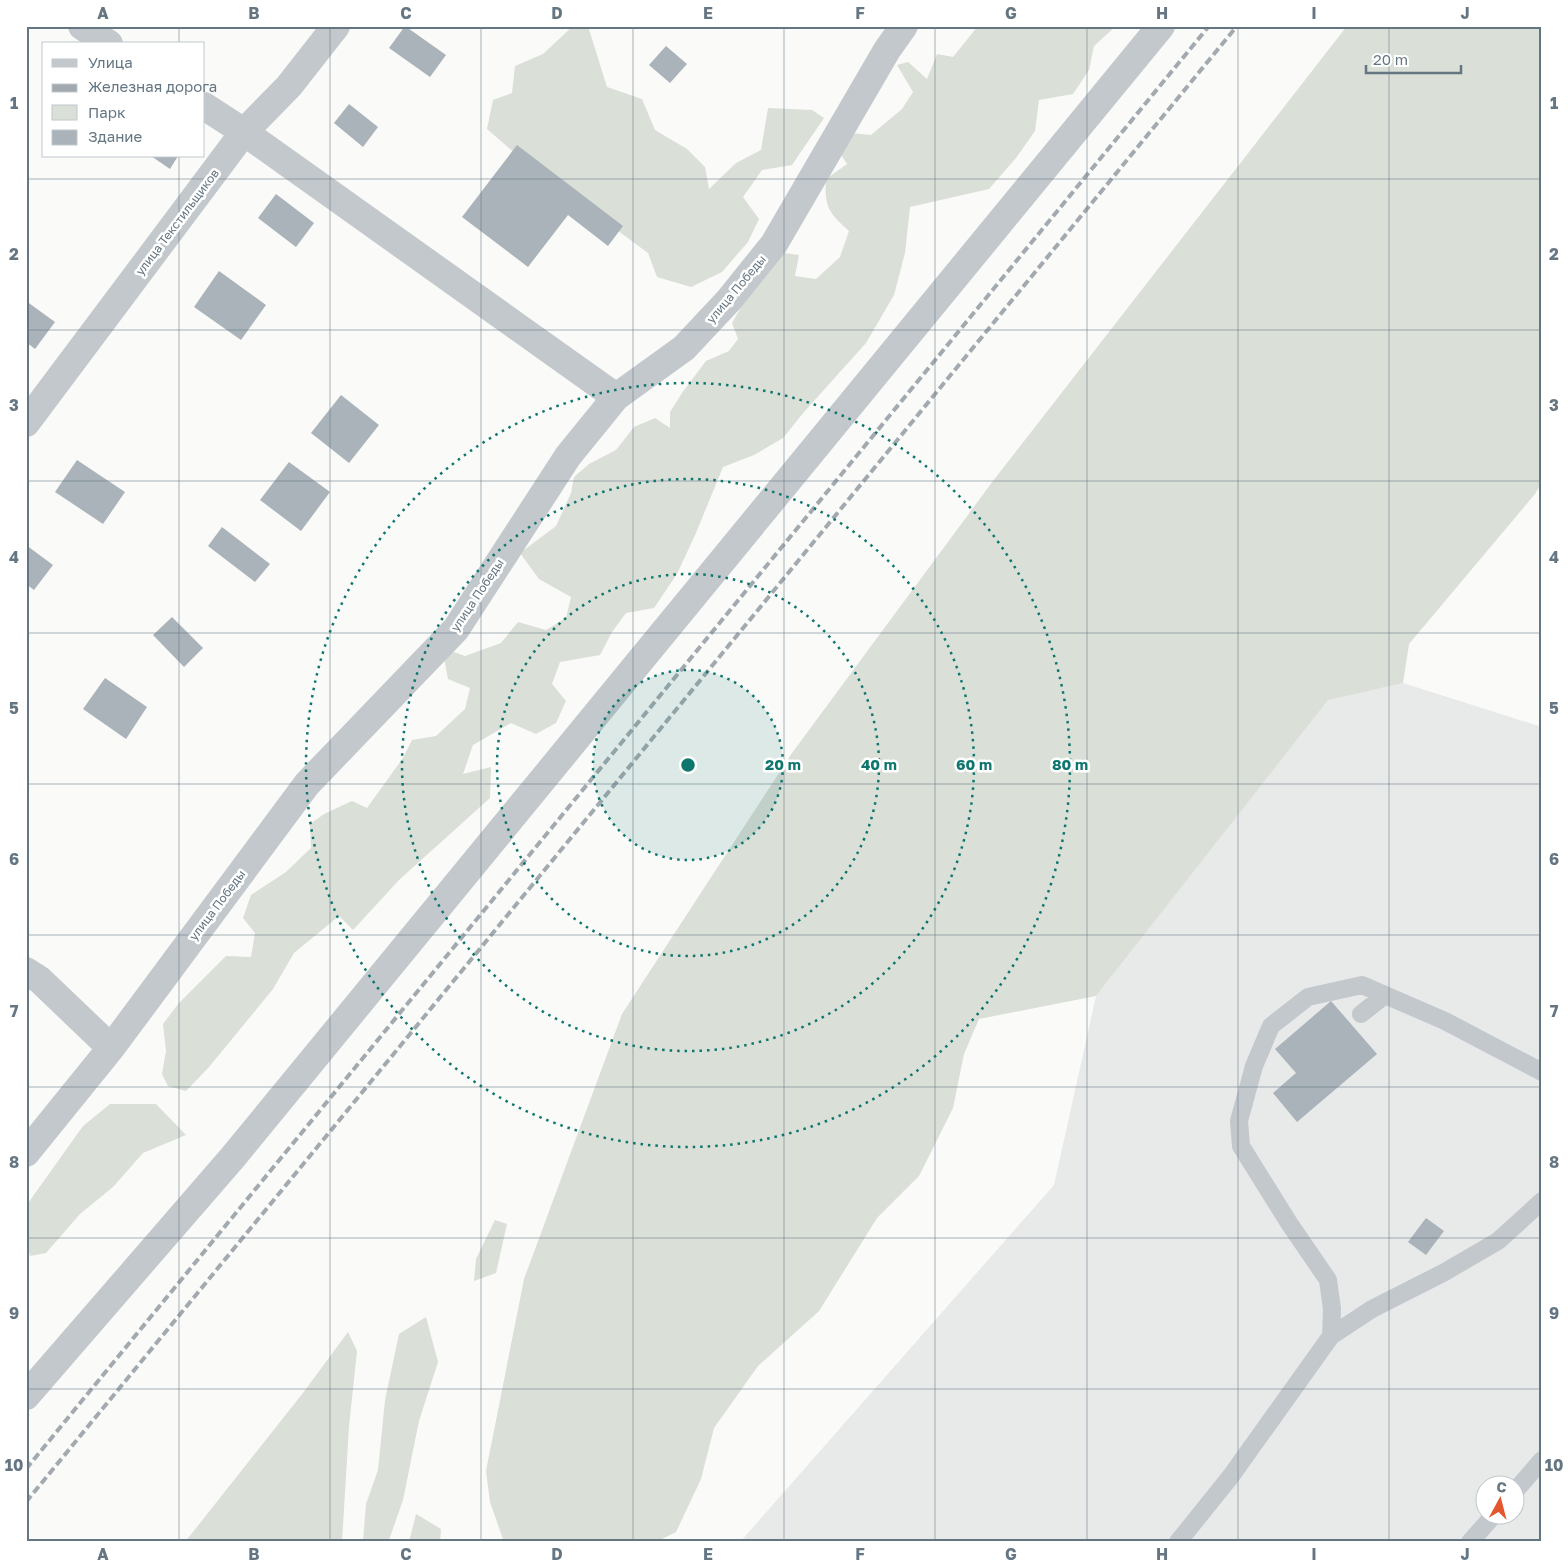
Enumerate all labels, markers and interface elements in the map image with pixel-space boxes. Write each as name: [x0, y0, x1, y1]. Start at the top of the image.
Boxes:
text: A: [97, 3, 109, 23]
text: B: [248, 3, 260, 23]
text: C: [400, 3, 412, 23]
text: D: [551, 3, 563, 23]
text: E: [703, 3, 713, 23]
text: F: [855, 3, 865, 23]
text: G: [1005, 3, 1017, 23]
text: H: [1156, 3, 1168, 23]
text: I: [1311, 3, 1317, 23]
text: J: [1460, 3, 1470, 23]
legend: [42, 42, 205, 158]
scale bar: [1366, 42, 1460, 74]
text: 20 m: [1373, 50, 1408, 68]
text: Улица: [88, 53, 133, 71]
text: Железная дорога: [88, 77, 217, 95]
text: 1: [10, 93, 18, 113]
text: 1: [1550, 93, 1558, 113]
text: Парк: [88, 103, 126, 121]
text: Здание: [88, 127, 142, 145]
street label: улица Текстильщиков: [132, 166, 222, 278]
text: 2: [9, 244, 19, 264]
text: 2: [1549, 244, 1559, 264]
street label: улица Победы: [703, 252, 769, 326]
text: 3: [9, 395, 19, 415]
text: 3: [1549, 395, 1559, 415]
text: 4: [9, 547, 19, 567]
text: 4: [1549, 547, 1559, 567]
street label: улица Победы: [447, 556, 507, 634]
text: 5: [9, 698, 19, 718]
text: 5: [1549, 698, 1559, 718]
text: 20 m: [765, 755, 801, 773]
text: 40 m: [861, 755, 897, 773]
text: 60 m: [956, 755, 992, 773]
text: 80 m: [1052, 755, 1088, 773]
centre of rings: [679, 756, 697, 774]
text: 6: [9, 849, 19, 869]
text: 6: [1549, 849, 1559, 869]
street label: улица Победы: [186, 867, 248, 943]
text: 7: [10, 1001, 19, 1021]
text: 7: [1550, 1001, 1559, 1021]
text: 8: [9, 1152, 19, 1172]
text: 8: [1549, 1152, 1559, 1172]
text: 9: [9, 1303, 19, 1323]
text: 9: [1549, 1303, 1559, 1323]
text: 10: [5, 1455, 23, 1475]
text: 10: [1545, 1455, 1563, 1475]
north arrow: [1476, 1476, 1526, 1526]
text: С: [1496, 1478, 1508, 1496]
text: A: [97, 1544, 109, 1564]
text: B: [248, 1544, 260, 1564]
text: C: [400, 1544, 412, 1564]
text: D: [551, 1544, 563, 1564]
text: E: [703, 1544, 713, 1564]
text: F: [855, 1544, 865, 1564]
text: G: [1005, 1544, 1017, 1564]
text: H: [1156, 1544, 1168, 1564]
text: I: [1311, 1544, 1317, 1564]
text: J: [1460, 1544, 1470, 1564]

